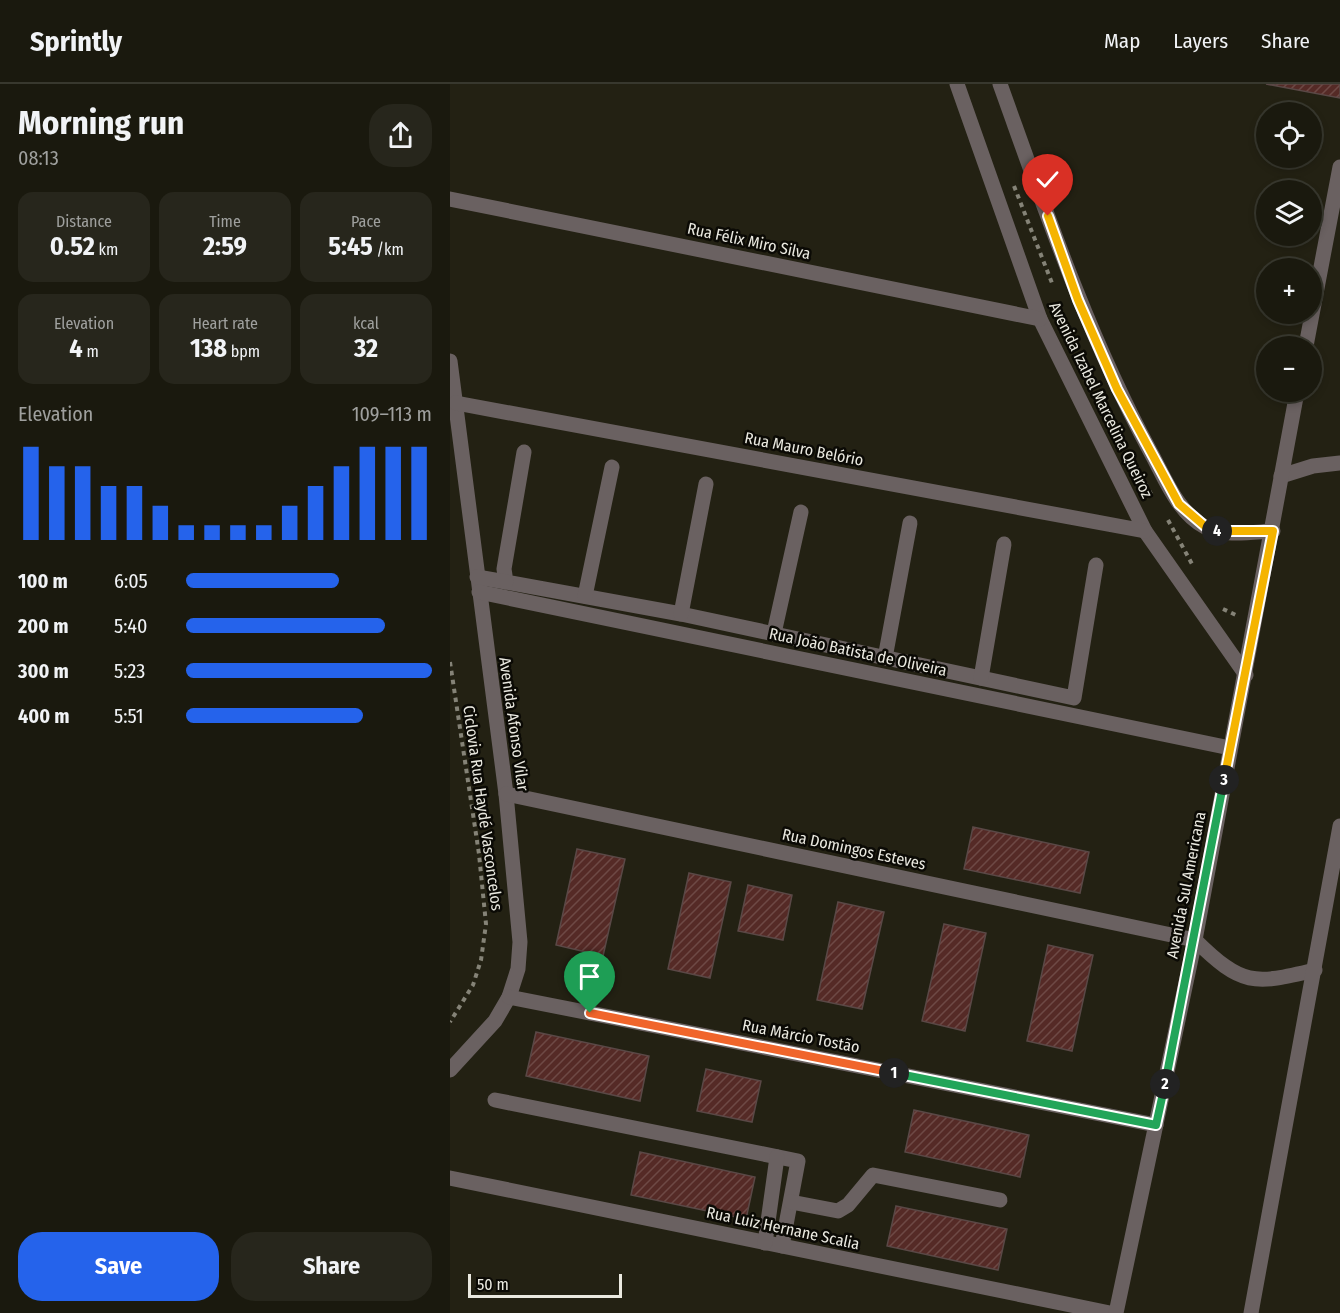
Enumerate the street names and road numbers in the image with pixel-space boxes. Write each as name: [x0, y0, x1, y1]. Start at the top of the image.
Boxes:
street label: Rua Félix Miro Silva: [686, 219, 813, 263]
street label: Avenida Izabel Marcelina Queiroz: [1045, 299, 1157, 501]
street label: Rua Mauro Belório: [743, 428, 865, 470]
street label: Rua João Batista de Oliveira: [767, 624, 949, 680]
street label: Avenida Afonso Vilar: [495, 656, 533, 792]
street label: Ciclovia Rua Haydé Vasconcelos: [459, 704, 507, 912]
street label: Avenida Sul Americana: [1162, 810, 1210, 960]
street label: Rua Domingos Esteves: [780, 824, 928, 874]
street label: Rua Márcio Tostão: [741, 1015, 861, 1057]
street label: Rua Luiz Hernane Scalia: [705, 1202, 861, 1254]

